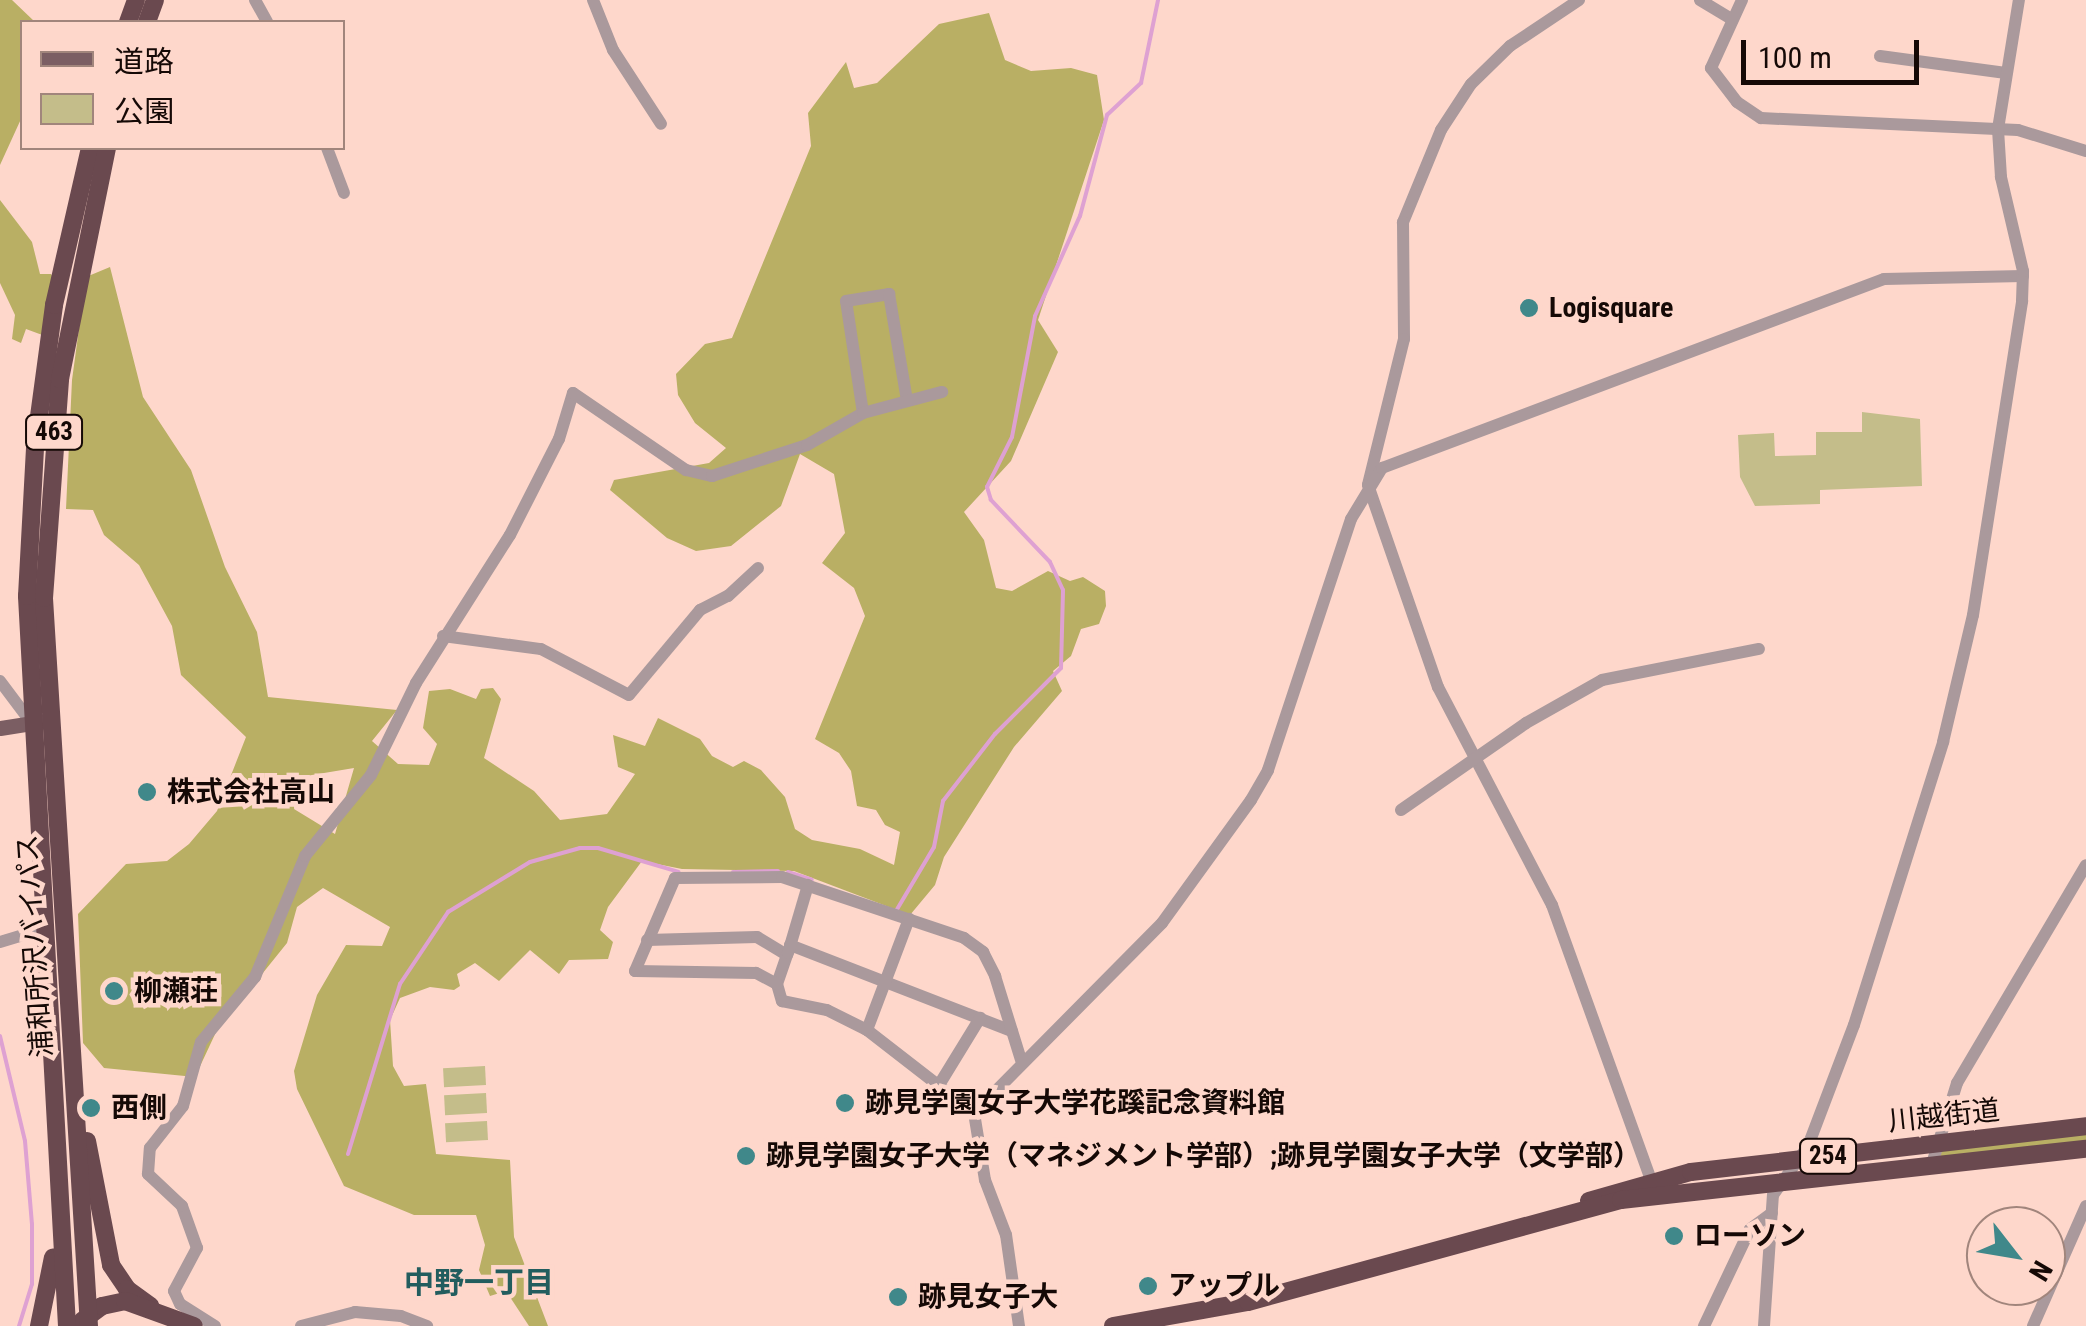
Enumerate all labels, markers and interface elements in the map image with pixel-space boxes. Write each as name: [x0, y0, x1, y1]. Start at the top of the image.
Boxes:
legend: [20, 20, 345, 150]
scale bar: [1746, 20, 1924, 82]
text: 100 m: [1758, 40, 1832, 75]
text: 道路: [114, 44, 174, 79]
text: 公園: [114, 94, 174, 129]
place label: Logisquare: [1549, 291, 1673, 325]
marker: Logisquare: [1518, 297, 1540, 319]
road number: 463: [24, 412, 84, 452]
place label: 株式会社高山: [167, 775, 335, 809]
marker: 株式会社高山: [136, 781, 158, 803]
street label: 浦和所沢バイパス: [10, 833, 60, 1059]
place label: 柳瀬荘: [134, 974, 218, 1008]
marker: 柳瀬荘: [103, 980, 125, 1002]
place label: 跡見学園女子大学花蹊記念資料館: [865, 1086, 1285, 1120]
place label: 西側: [111, 1091, 167, 1125]
marker: 跡見学園女子大学花蹊記念資料館: [834, 1092, 856, 1114]
street label: 川越街道: [1887, 1093, 2001, 1139]
marker: 西側: [80, 1097, 102, 1119]
road number: 254: [1798, 1136, 1858, 1176]
place label: 跡見学園女子大学（マネジメント学部）;跡見学園女子大学（文学部）: [766, 1139, 1641, 1173]
marker: 跡見学園女子大学（マネジメント学部）;跡見学園女子大学（文学部）: [735, 1145, 757, 1167]
north arrow: [1966, 1206, 2066, 1306]
place label: ローソン: [1694, 1219, 1806, 1253]
marker: ローソン: [1663, 1225, 1685, 1247]
text: N: [2022, 1255, 2059, 1287]
district label: 中野一丁目: [404, 1265, 554, 1301]
place label: アップル: [1168, 1269, 1280, 1303]
marker: アップル: [1137, 1275, 1159, 1297]
place label: 跡見女子大: [918, 1280, 1058, 1314]
marker: 跡見女子大: [887, 1286, 909, 1308]

